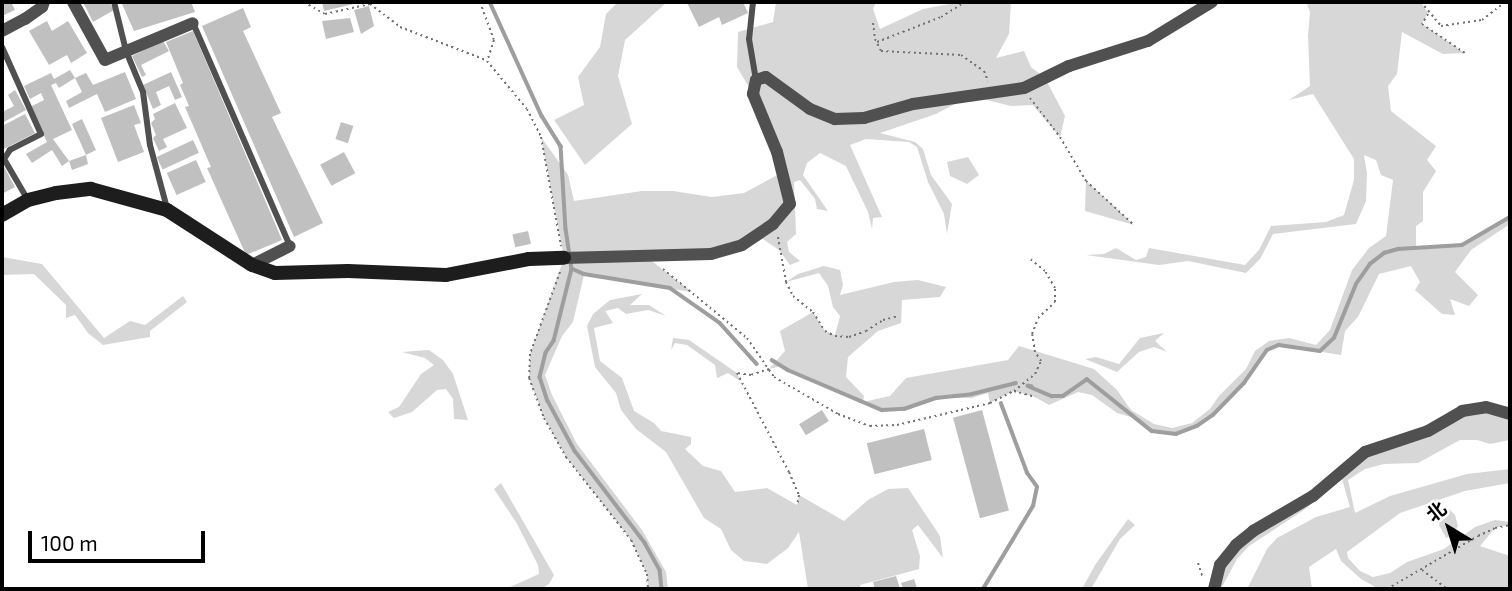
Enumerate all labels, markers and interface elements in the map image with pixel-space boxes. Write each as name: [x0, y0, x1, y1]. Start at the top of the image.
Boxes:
north arrow: [1414, 493, 1484, 563]
text: 北: [1421, 496, 1450, 526]
scale bar: [32, 518, 208, 562]
text: 100 m: [41, 530, 98, 555]

